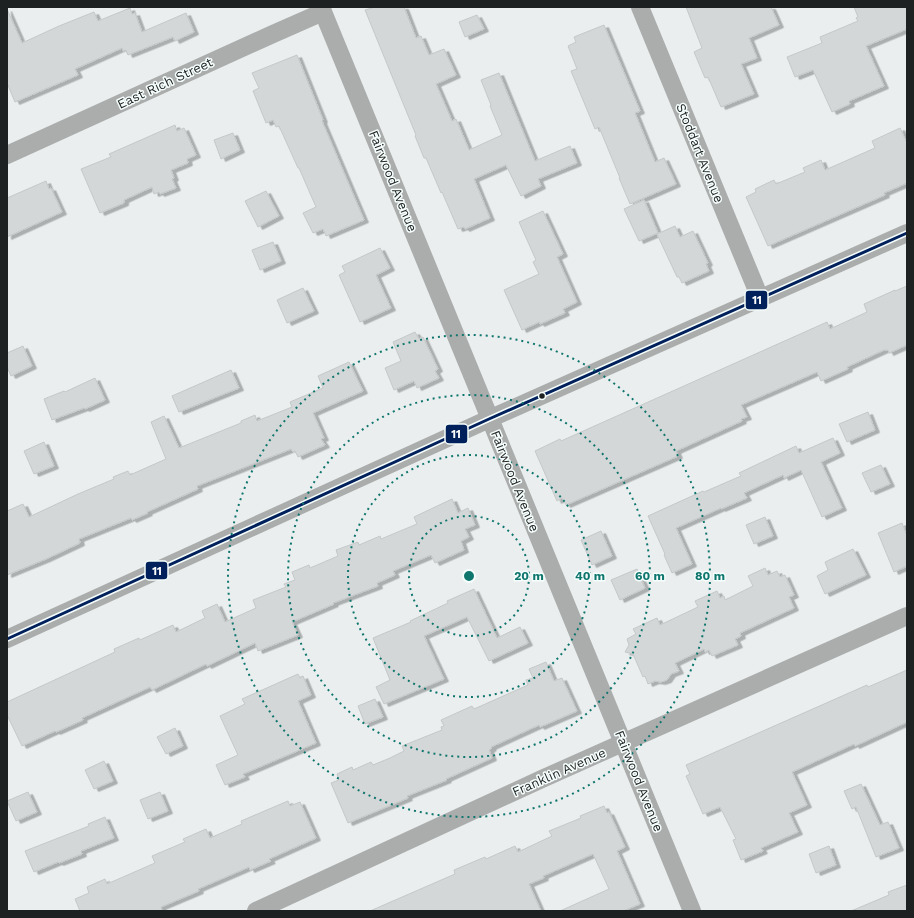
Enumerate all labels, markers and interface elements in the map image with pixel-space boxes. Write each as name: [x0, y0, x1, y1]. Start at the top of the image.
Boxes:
street label: East Rich Street: [115, 54, 215, 112]
street label: Stoddart Avenue: [673, 101, 727, 205]
street label: Fairwood Avenue: [366, 128, 420, 234]
line badge: 11: [745, 290, 768, 310]
text: 11: [752, 294, 762, 307]
unlabelled marker: [537, 391, 547, 401]
line badge: 11: [445, 424, 468, 444]
text: 11: [451, 428, 461, 441]
street label: Fairwood Avenue: [488, 428, 542, 534]
line badge: 11: [145, 561, 168, 580]
text: 11: [152, 565, 162, 578]
centre of rings: [462, 569, 476, 583]
text: 20 m: [514, 569, 544, 583]
text: 40 m: [575, 569, 605, 583]
text: 60 m: [635, 569, 665, 583]
text: 80 m: [695, 569, 725, 583]
street label: Fairwood Avenue: [612, 728, 666, 834]
street label: Franklin Avenue: [510, 745, 608, 799]

